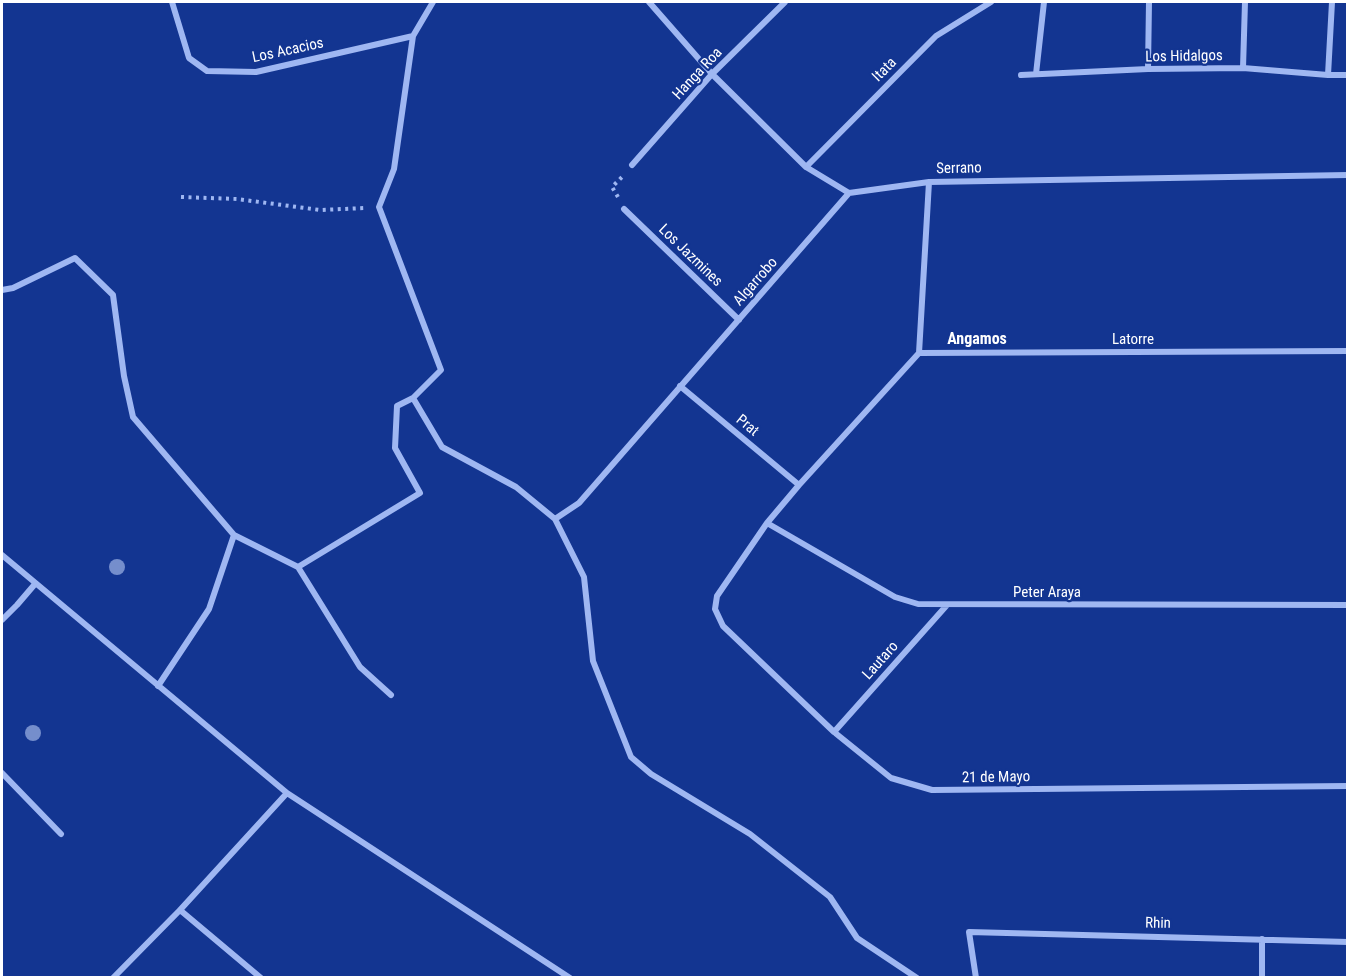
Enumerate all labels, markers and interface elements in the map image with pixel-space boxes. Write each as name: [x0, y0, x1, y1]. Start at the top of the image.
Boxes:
street label: Los Acacios: [251, 35, 325, 67]
street label: Hanga Roa: [669, 44, 727, 104]
street label: Los Hidalgos: [1145, 47, 1223, 67]
street label: Itata: [869, 54, 901, 86]
street label: Serrano: [936, 160, 982, 178]
street label: Los Jazmines: [654, 221, 726, 291]
street label: Algarrobo: [730, 254, 782, 310]
district label: Angamos: [947, 330, 1007, 350]
street label: Latorre: [1112, 331, 1154, 349]
street label: Prat: [732, 411, 762, 441]
street label: Peter Araya: [1013, 584, 1081, 602]
street label: Lautaro: [859, 638, 903, 684]
street label: 21 de Mayo: [962, 768, 1030, 788]
street label: Rhin: [1145, 915, 1171, 933]

